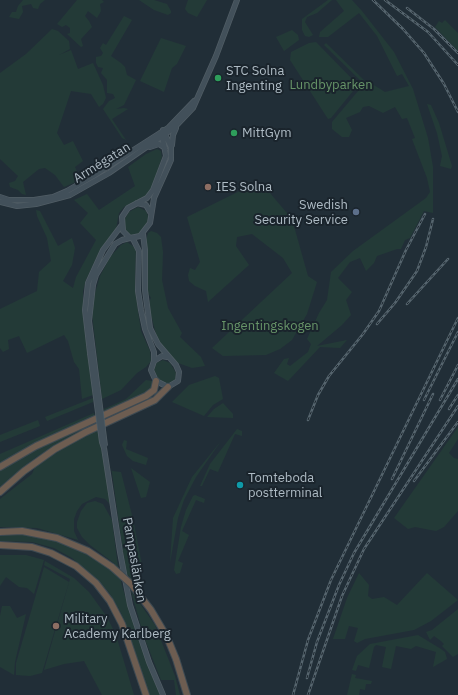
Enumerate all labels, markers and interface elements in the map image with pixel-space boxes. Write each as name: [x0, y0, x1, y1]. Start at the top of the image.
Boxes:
place label: STC Solna Ingenting: [226, 63, 284, 94]
marker: STC Solna Ingenting: [213, 73, 223, 83]
park label: Lundbyparken: [289, 77, 373, 93]
place label: MittGym: [242, 125, 292, 141]
marker: MittGym: [229, 128, 239, 138]
street label: Armégatan: [71, 139, 133, 187]
place label: IES Solna: [216, 179, 272, 195]
marker: IES Solna: [203, 182, 213, 192]
place label: Swedish Security Service: [254, 197, 348, 228]
marker: Swedish Security Service: [351, 207, 361, 217]
park label: Ingentingskogen: [221, 318, 319, 334]
place label: Tomteboda postterminal: [248, 470, 322, 501]
marker: Tomteboda postterminal: [235, 480, 245, 490]
street label: Pampaslänken: [119, 516, 149, 604]
place label: Military Academy Karlberg: [64, 611, 171, 642]
marker: Military Academy Karlberg: [51, 621, 61, 631]

